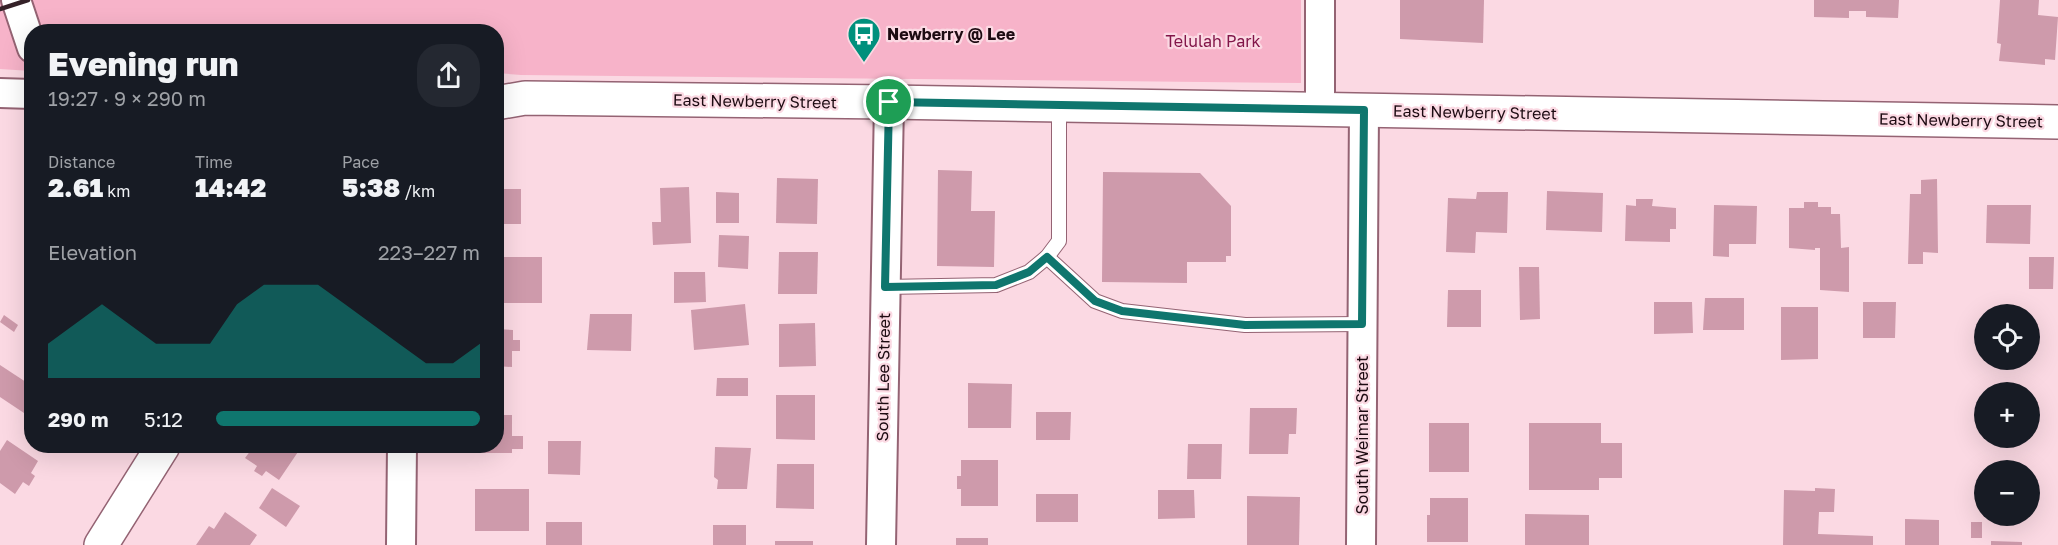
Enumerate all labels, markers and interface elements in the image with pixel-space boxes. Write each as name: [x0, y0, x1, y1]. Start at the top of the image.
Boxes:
bus stop icon: Newberry @ Lee: [846, 16, 882, 63]
place label: Newberry @ Lee: [887, 24, 1015, 44]
park label: Telulah Park: [1165, 31, 1261, 51]
text: Evening run: [48, 44, 239, 83]
button: share: [417, 44, 480, 107]
pin: [863, 76, 914, 127]
icon: arrive: [872, 85, 905, 118]
text: 19:27 · 9 × 290 m: [48, 86, 206, 110]
street label: East Newberry Street: [673, 90, 837, 112]
street label: East Newberry Street: [1393, 101, 1557, 123]
street label: East Newberry Street: [1879, 109, 2043, 131]
text: Distance: [48, 152, 115, 172]
text: Time: [195, 152, 233, 172]
text: Pace: [342, 152, 379, 172]
text: 2.61: [48, 172, 103, 203]
text: 14:42: [195, 172, 266, 203]
text: 5:38: [342, 172, 400, 203]
text: km: [103, 181, 131, 201]
text: /km: [400, 181, 435, 201]
text: Elevation: [48, 240, 137, 264]
text: 223–227 m: [378, 240, 480, 264]
map controls: [1974, 304, 2040, 526]
button: locate: [1974, 304, 2040, 370]
street label: South Lee Street: [872, 313, 894, 441]
street label: South Weimar Street: [1352, 356, 1372, 514]
button: +: [1974, 382, 2040, 448]
text: 290 m: [48, 407, 108, 431]
text: 5:12: [144, 407, 183, 431]
button: −: [1974, 460, 2040, 526]

